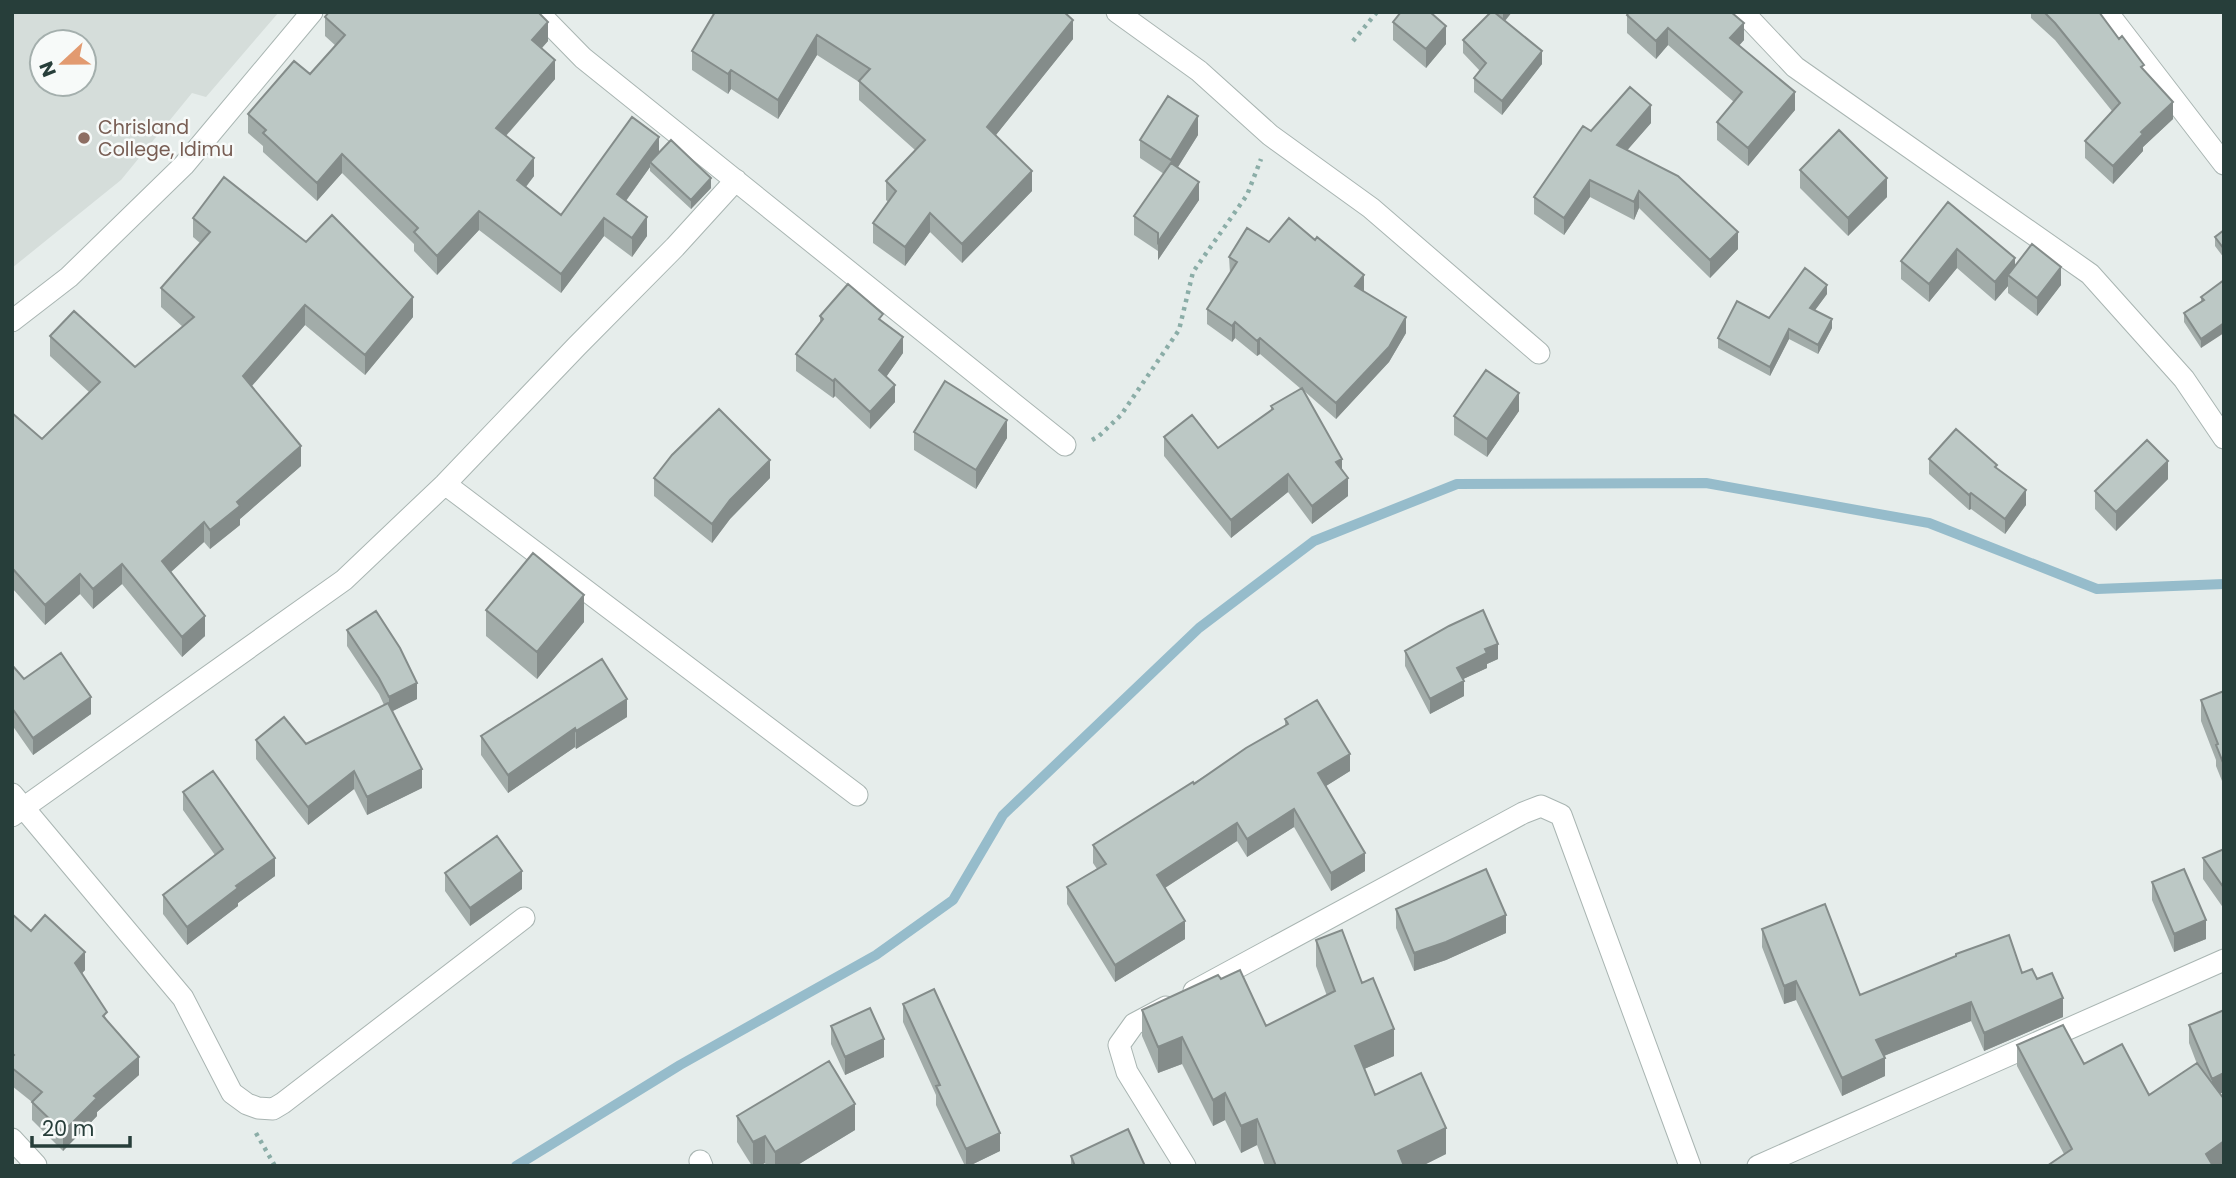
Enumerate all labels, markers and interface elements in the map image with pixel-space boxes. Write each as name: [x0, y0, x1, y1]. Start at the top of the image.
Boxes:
north arrow: [28, 28, 98, 98]
text: N: [33, 57, 63, 81]
place label: Chrisland College, Idimu: [98, 114, 233, 163]
marker: Chrisland College, Idimu: [76, 130, 92, 146]
scale bar: [32, 1104, 130, 1148]
text: 20 m: [42, 1114, 95, 1143]

